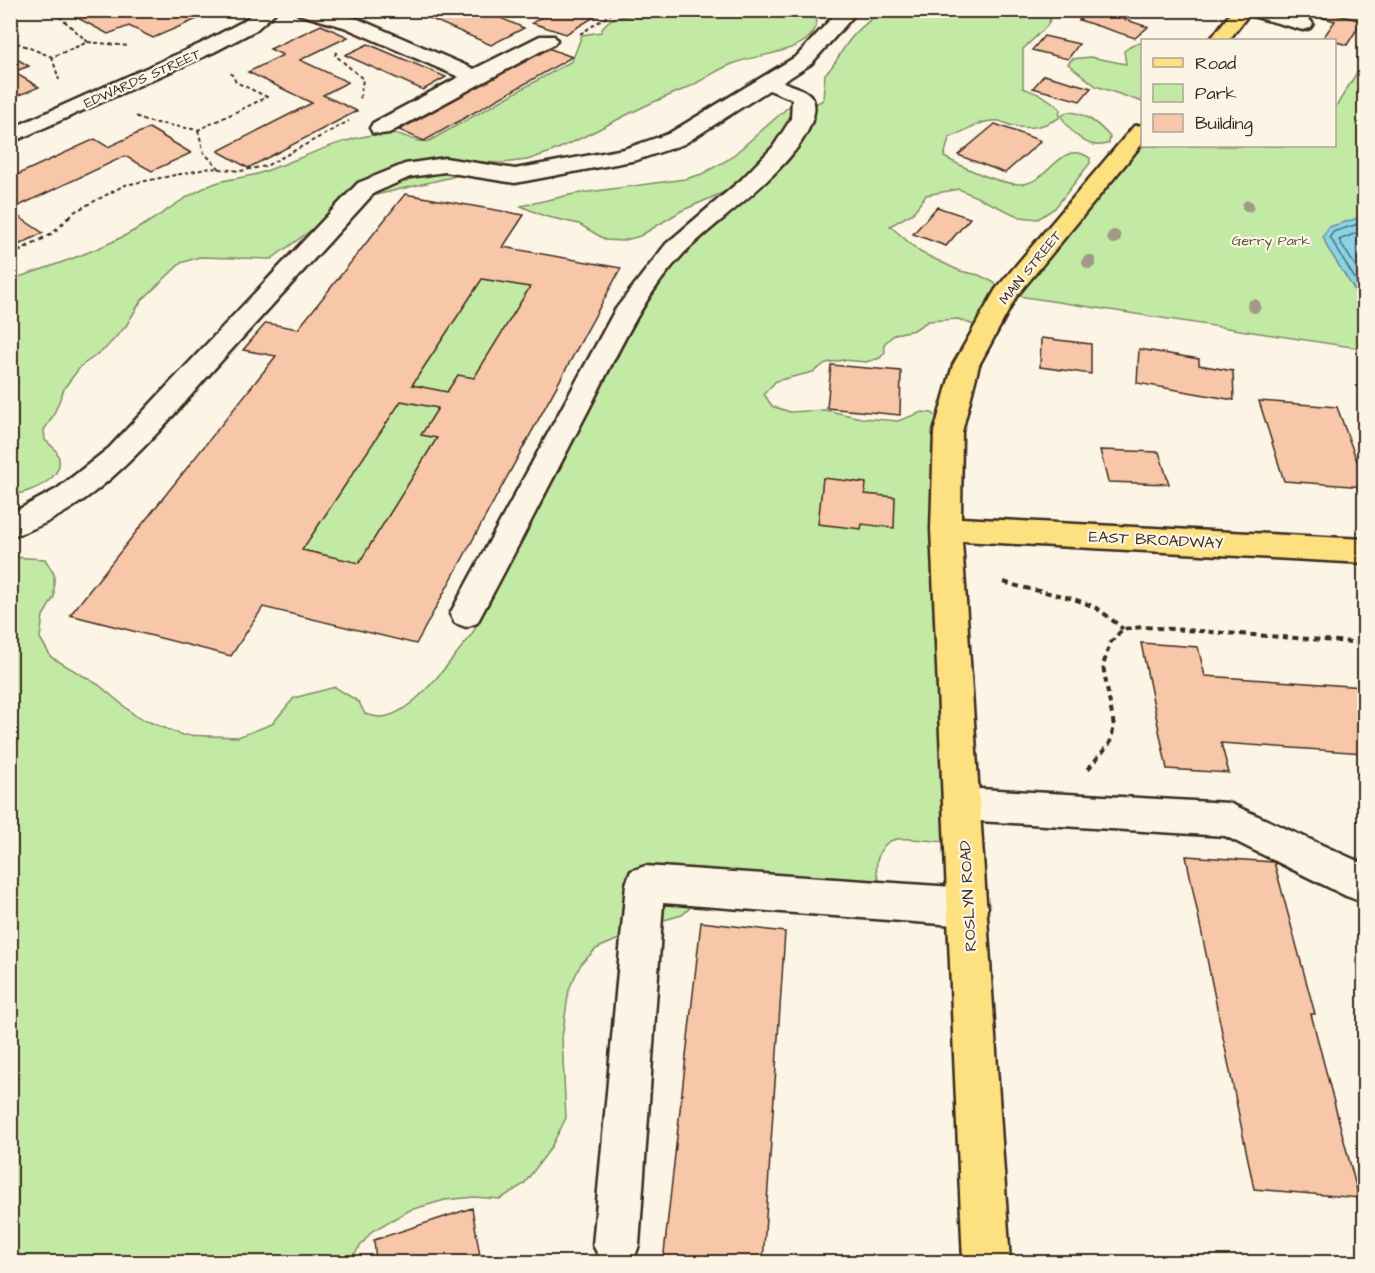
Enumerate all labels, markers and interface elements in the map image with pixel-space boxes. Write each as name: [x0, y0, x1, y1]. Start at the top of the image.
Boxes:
legend: [1141, 39, 1336, 147]
street label: EDWARDS STREET: [81, 44, 204, 114]
text: Road: [1195, 51, 1236, 76]
text: Park: [1195, 81, 1237, 106]
text: Building: [1195, 111, 1253, 137]
street label: MAIN STREET: [995, 226, 1067, 309]
park label: Gerry Park: [1232, 231, 1311, 251]
street label: EAST BROADWAY: [1088, 525, 1224, 555]
street label: ROSLYN ROAD: [954, 840, 982, 952]

